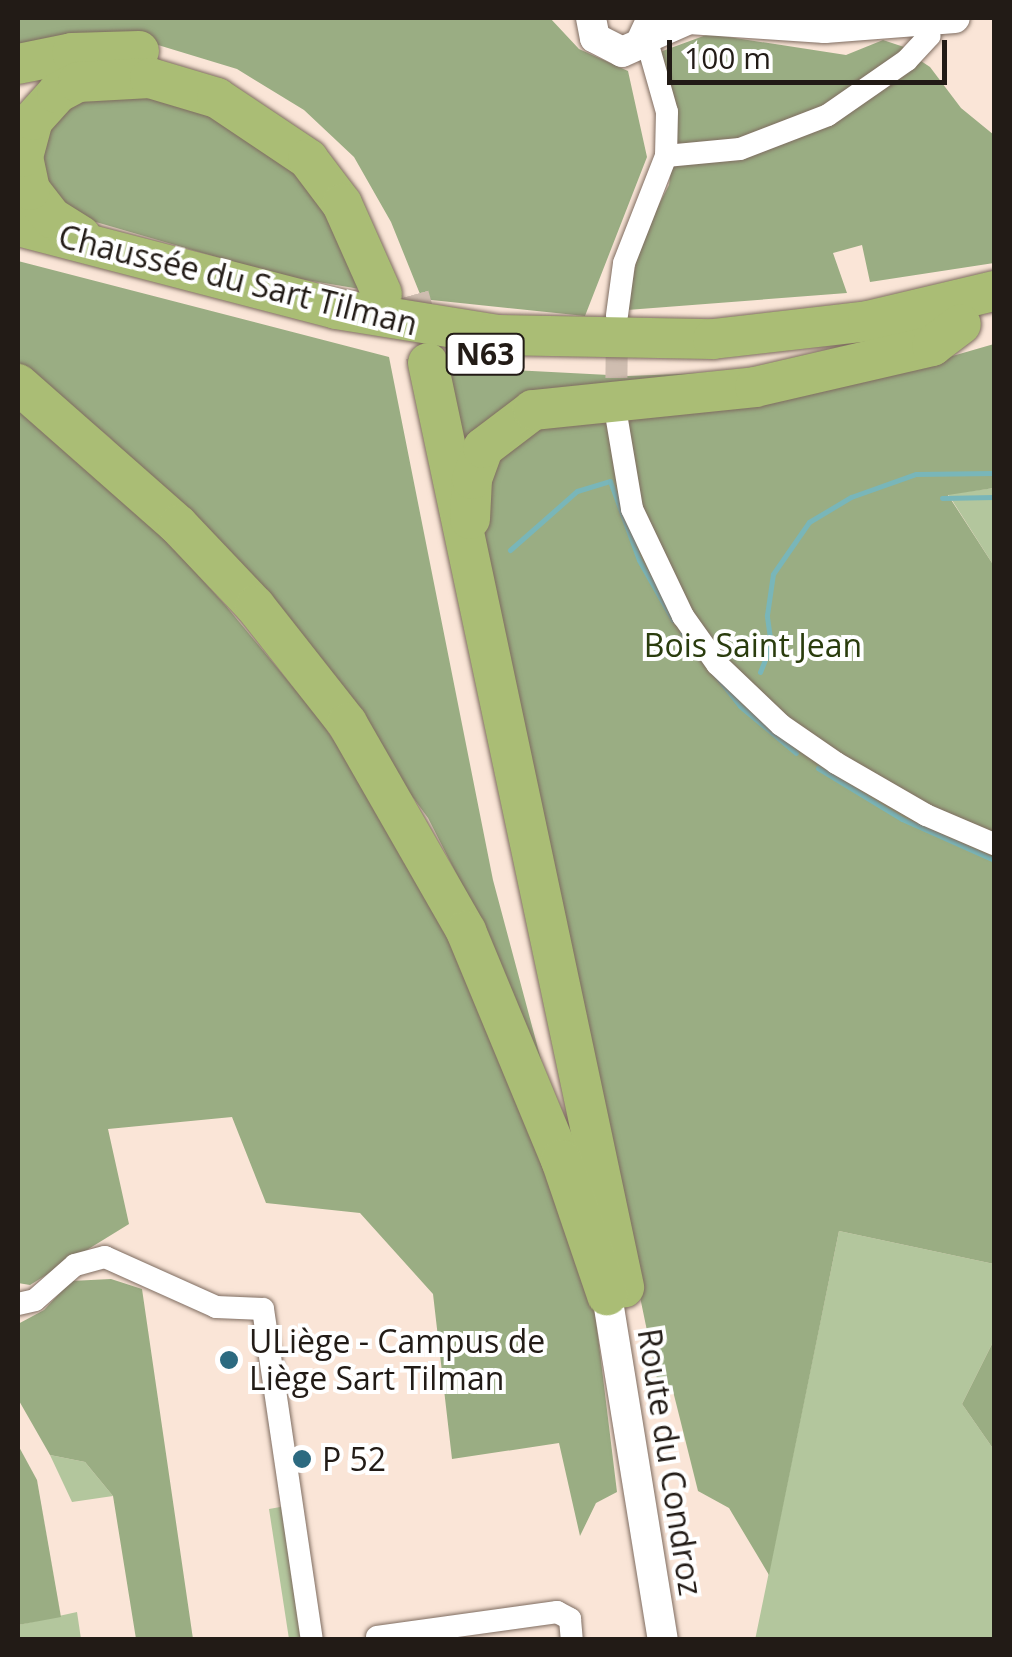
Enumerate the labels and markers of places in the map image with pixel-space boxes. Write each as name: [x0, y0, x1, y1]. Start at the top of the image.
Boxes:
place label: ULiège - Campus de Liège Sart Tilman: [249, 1323, 545, 1398]
marker: ULiège - Campus de Liège Sart Tilman: [218, 1349, 240, 1371]
place label: P 52: [322, 1440, 386, 1478]
marker: P 52: [291, 1448, 313, 1470]

